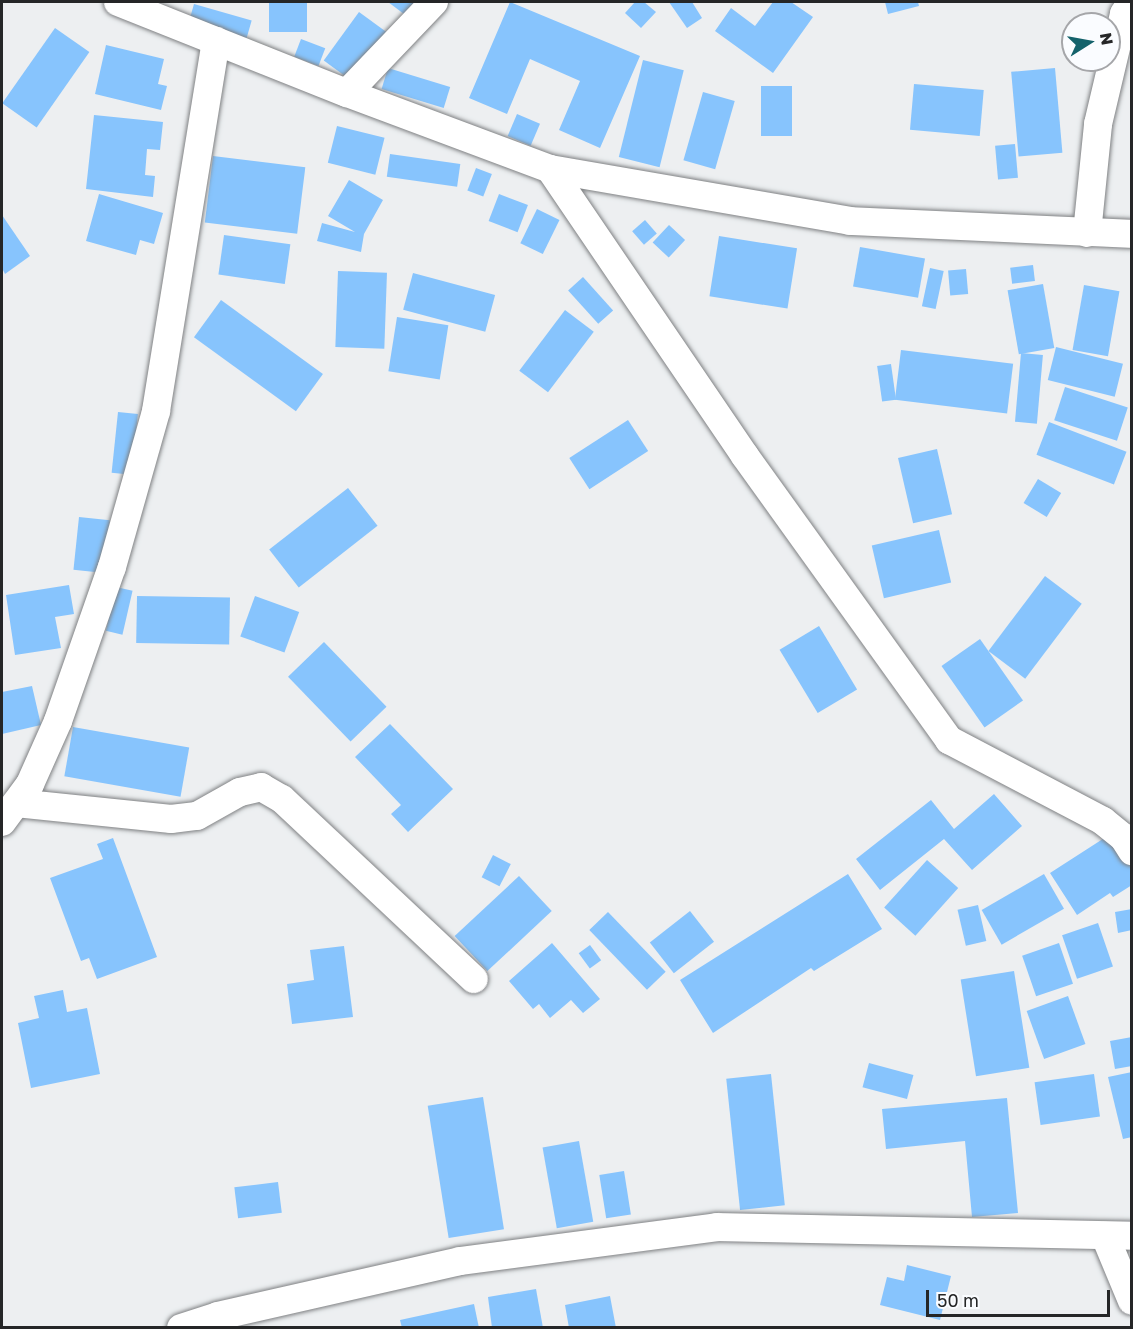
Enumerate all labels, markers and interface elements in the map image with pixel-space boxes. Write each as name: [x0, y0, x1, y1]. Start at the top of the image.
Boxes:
north arrow: [1061, 12, 1121, 72]
text: N: [1096, 31, 1118, 47]
scale bar: [929, 1278, 1114, 1316]
text: 50 m: [937, 1289, 979, 1311]

